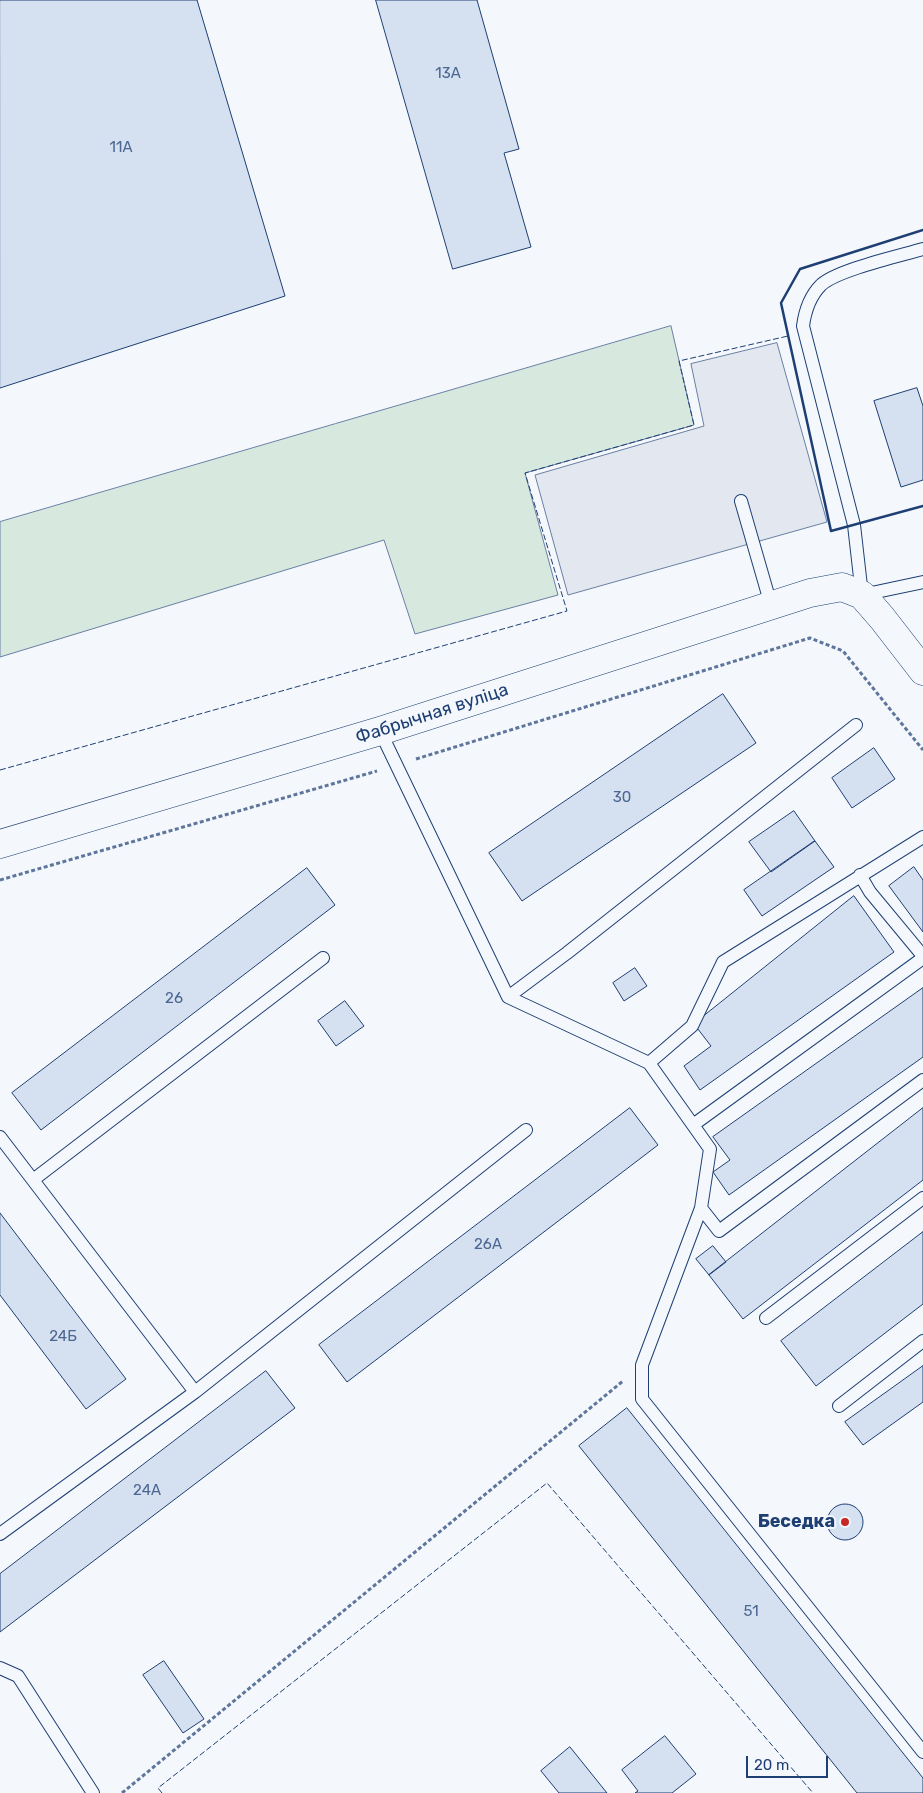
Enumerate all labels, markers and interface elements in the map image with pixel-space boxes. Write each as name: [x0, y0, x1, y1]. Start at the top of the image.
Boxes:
house number: 13А: [435, 65, 461, 83]
house number: 11А: [110, 139, 132, 157]
street label: Фабрычная вуліца: [353, 679, 511, 749]
house number: 30: [613, 789, 631, 807]
house number: 26: [165, 990, 183, 1008]
house number: 26А: [474, 1236, 502, 1254]
house number: 24Б: [49, 1328, 77, 1346]
house number: 24А: [133, 1482, 161, 1500]
place label: Беседка: [758, 1511, 835, 1533]
marker: Беседка: [839, 1516, 851, 1528]
house number: 51: [743, 1603, 759, 1621]
scale bar: [748, 1746, 830, 1778]
text: 20 m: [754, 1756, 789, 1774]

